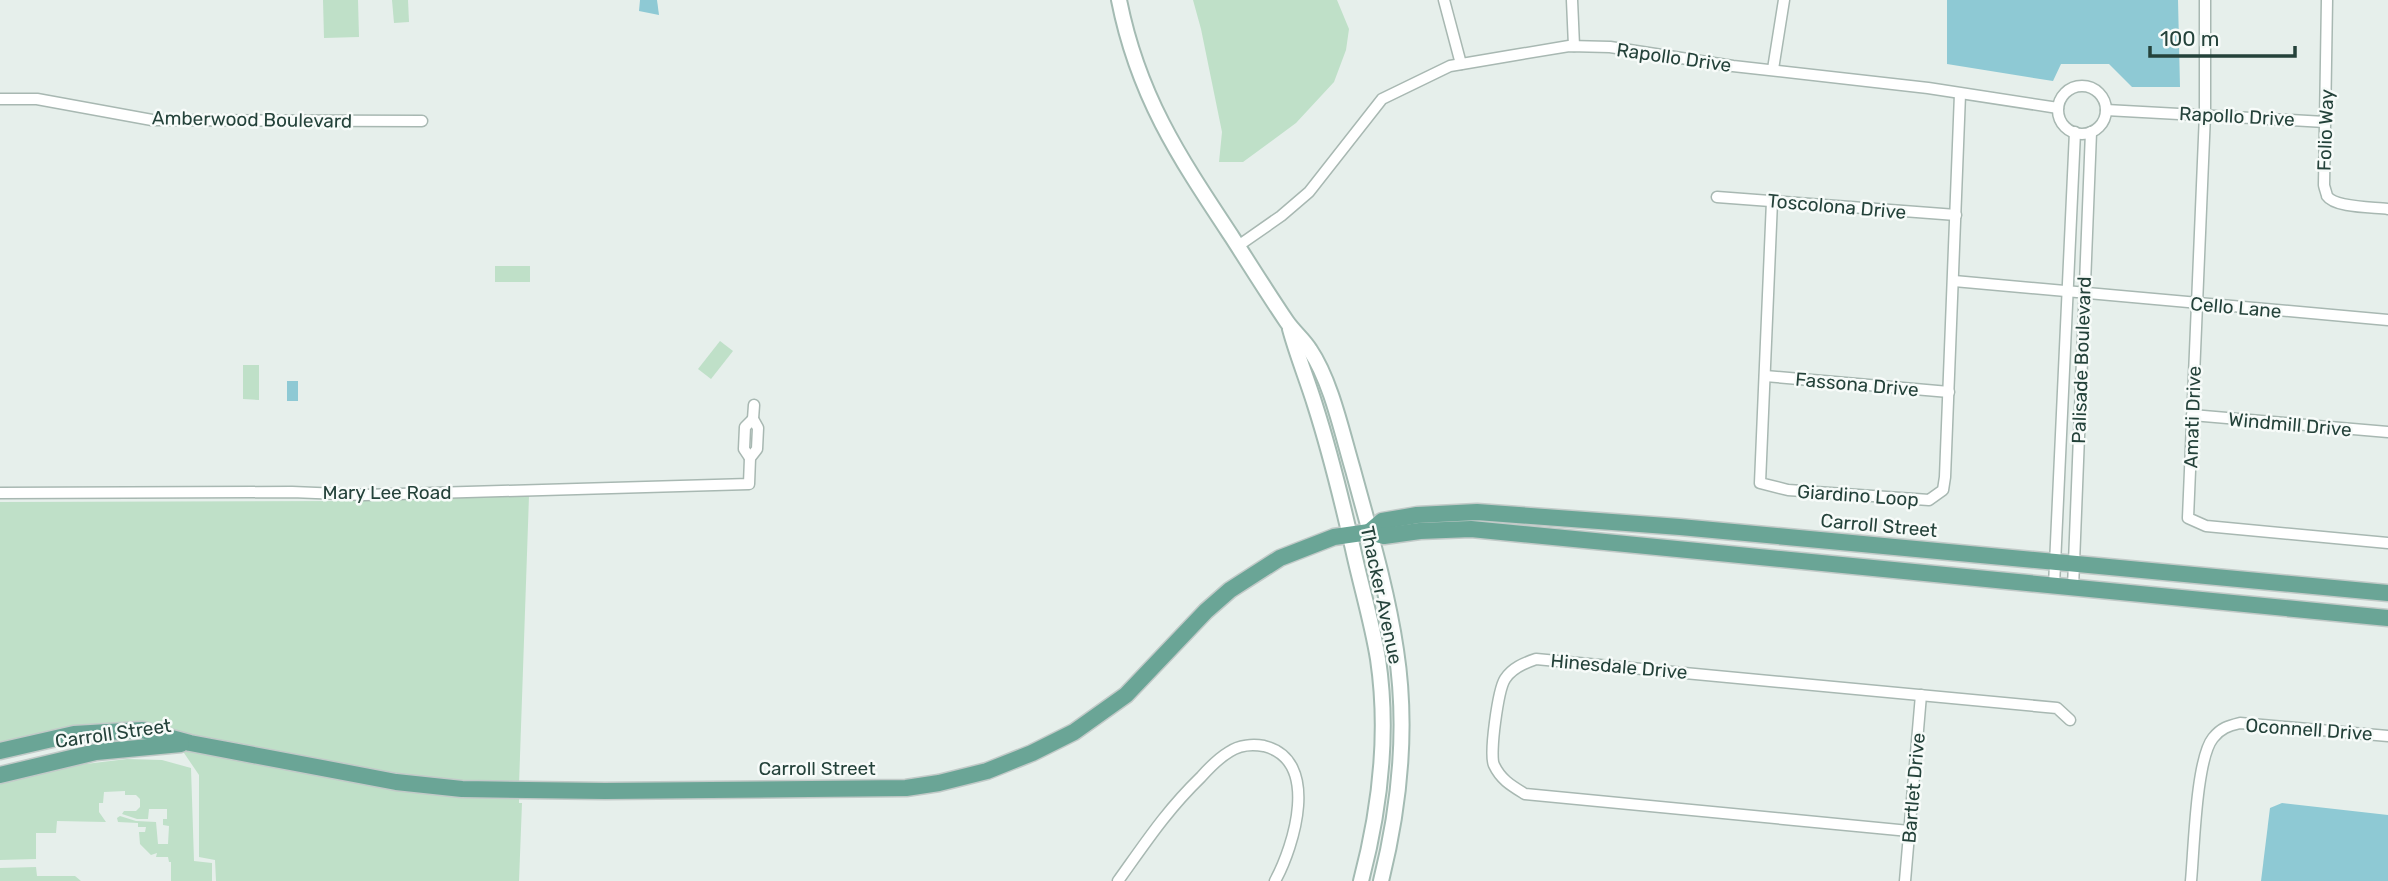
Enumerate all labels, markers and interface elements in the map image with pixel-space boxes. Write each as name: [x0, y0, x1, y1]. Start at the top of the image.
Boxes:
scale bar: [2150, 14, 2295, 58]
text: 100 m: [2160, 26, 2219, 51]
street label: Rapollo Drive: [1615, 38, 1733, 77]
street label: Folio Way: [2313, 89, 2338, 171]
street label: Rapollo Drive: [2179, 102, 2295, 131]
street label: Amberwood Boulevard: [152, 106, 352, 133]
street label: Toscolona Drive: [1767, 189, 1907, 224]
street label: Palisade Boulevard: [2067, 276, 2096, 444]
street label: Cello Lane: [2189, 292, 2283, 323]
street label: Amati Drive: [2179, 365, 2206, 469]
street label: Fassona Drive: [1794, 368, 1920, 401]
street label: Windmill Drive: [2227, 408, 2353, 441]
street label: Giardino Loop: [1796, 480, 1919, 511]
street label: Mary Lee Road: [323, 481, 451, 504]
street label: Carroll Street: [1820, 509, 1939, 542]
street label: Thacker Avenue: [1356, 524, 1407, 666]
street label: Hinesdale Drive: [1549, 649, 1688, 684]
street label: Carroll Street: [53, 714, 173, 753]
street label: Oconnell Drive: [2245, 714, 2373, 745]
street label: Bartlet Drive: [1897, 732, 1930, 844]
street label: Carroll Street: [758, 757, 876, 780]

